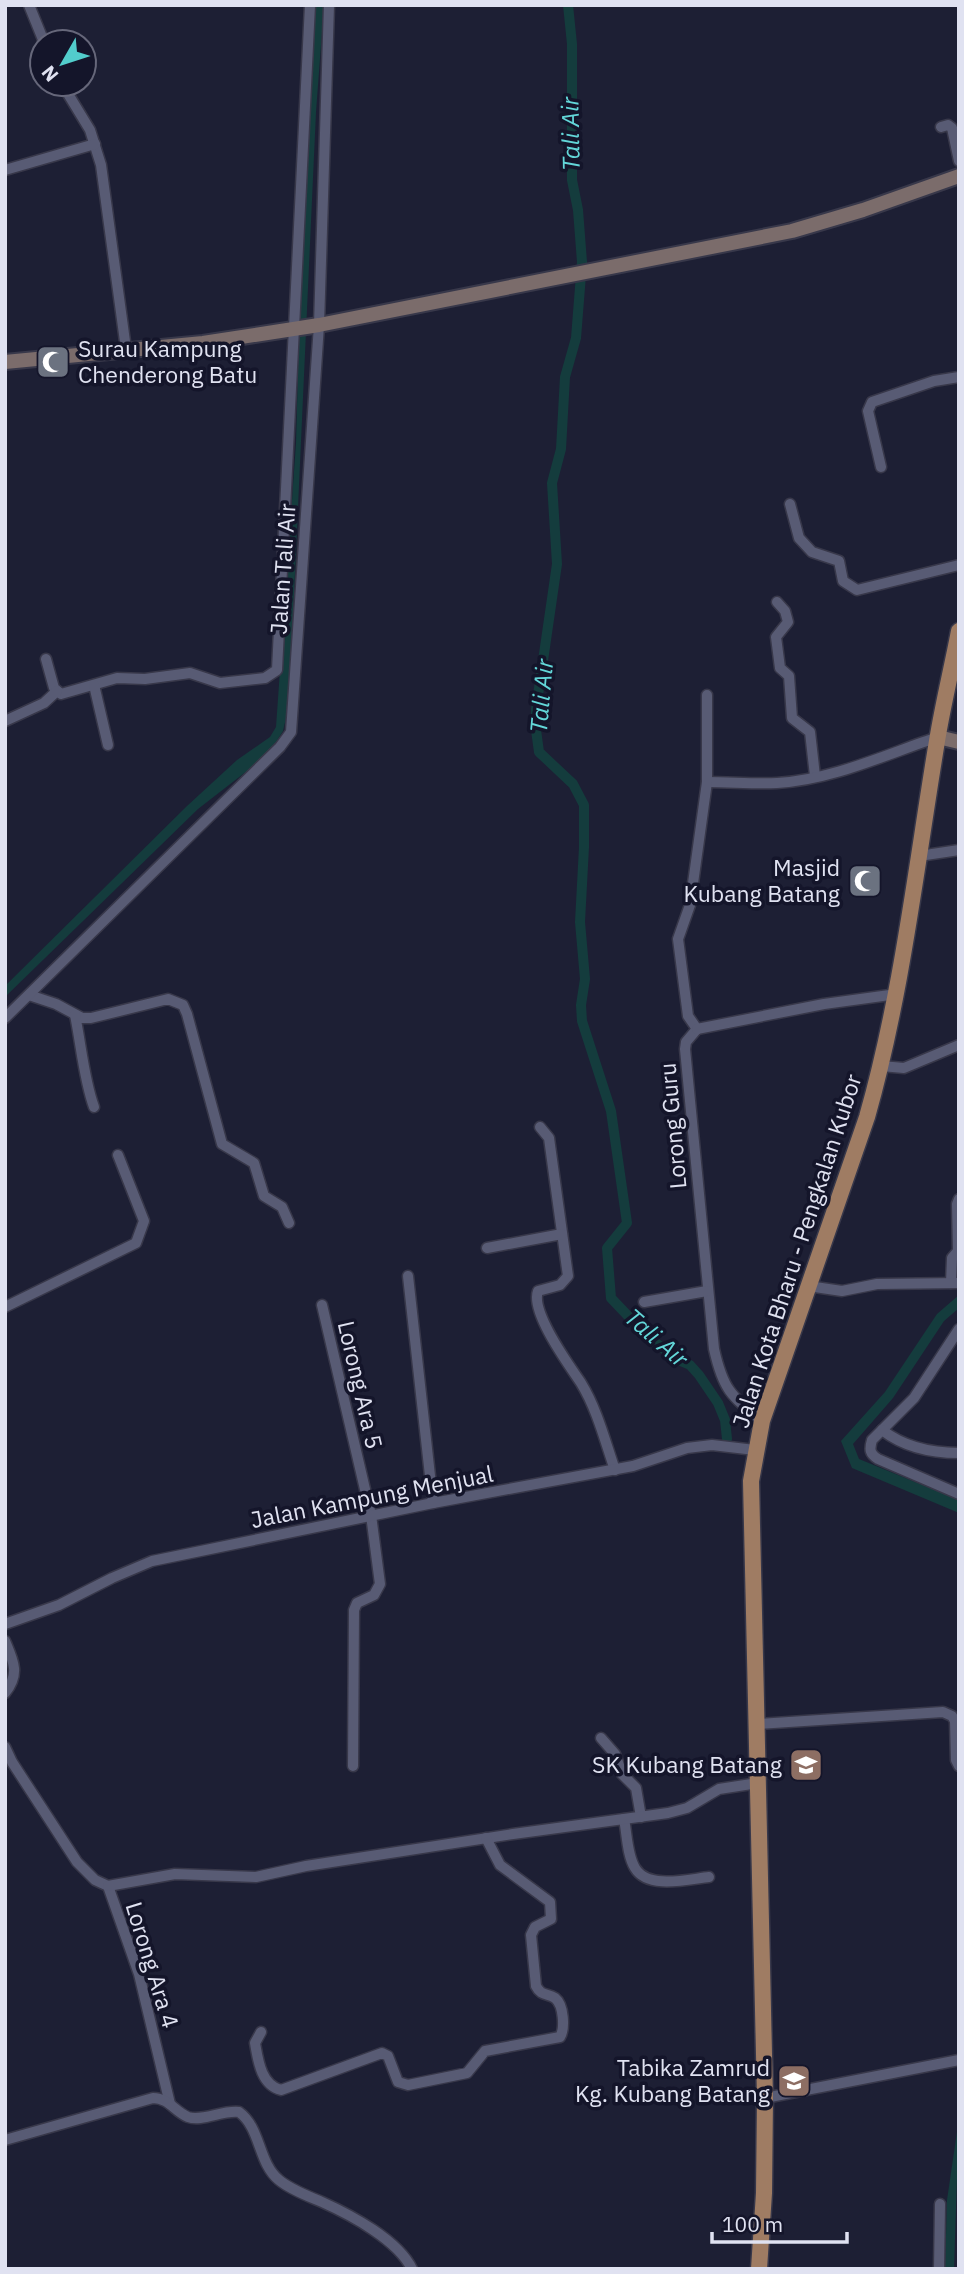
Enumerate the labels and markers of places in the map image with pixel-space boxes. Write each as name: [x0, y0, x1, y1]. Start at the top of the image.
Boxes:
place label: Surau Kampung Chenderong Batu: [78, 333, 257, 389]
mosque icon: Surau Kampung Chenderong Batu: [34, 343, 72, 381]
place label: Masjid Kubang Batang: [683, 852, 840, 908]
mosque icon: Masjid Kubang Batang: [846, 862, 884, 900]
school or university icon: SK Kubang Batang: [787, 1746, 825, 1784]
place label: SK Kubang Batang: [592, 1749, 782, 1779]
place label: Tabika Zamrud Kg. Kubang Batang: [575, 2052, 770, 2108]
school or university icon: Tabika Zamrud Kg. Kubang Batang: [775, 2062, 813, 2100]

